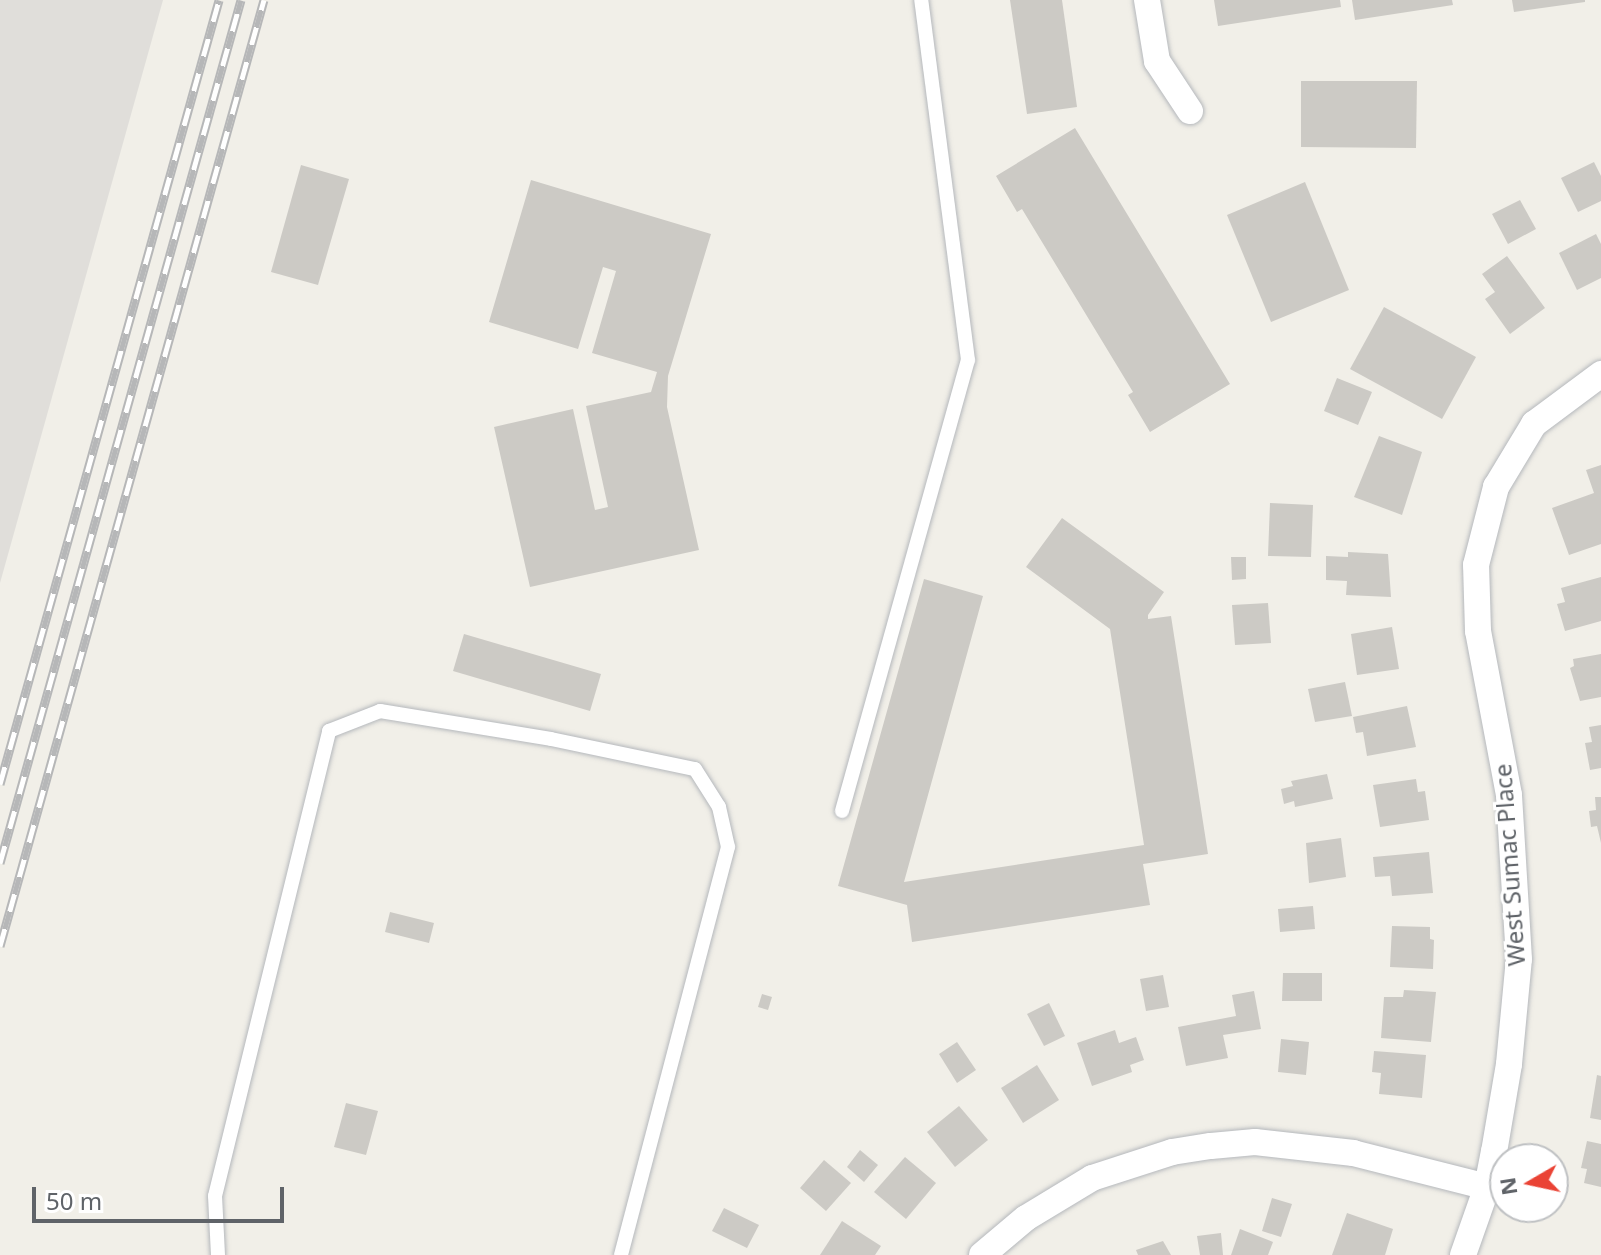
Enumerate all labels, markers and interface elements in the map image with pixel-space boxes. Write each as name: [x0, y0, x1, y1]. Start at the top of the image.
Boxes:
street label: West Sumac Place: [1488, 763, 1530, 967]
north arrow: [1489, 1143, 1569, 1223]
scale bar: [36, 1171, 288, 1221]
text: N: [1491, 1175, 1523, 1198]
text: 50 m: [46, 1184, 102, 1217]

